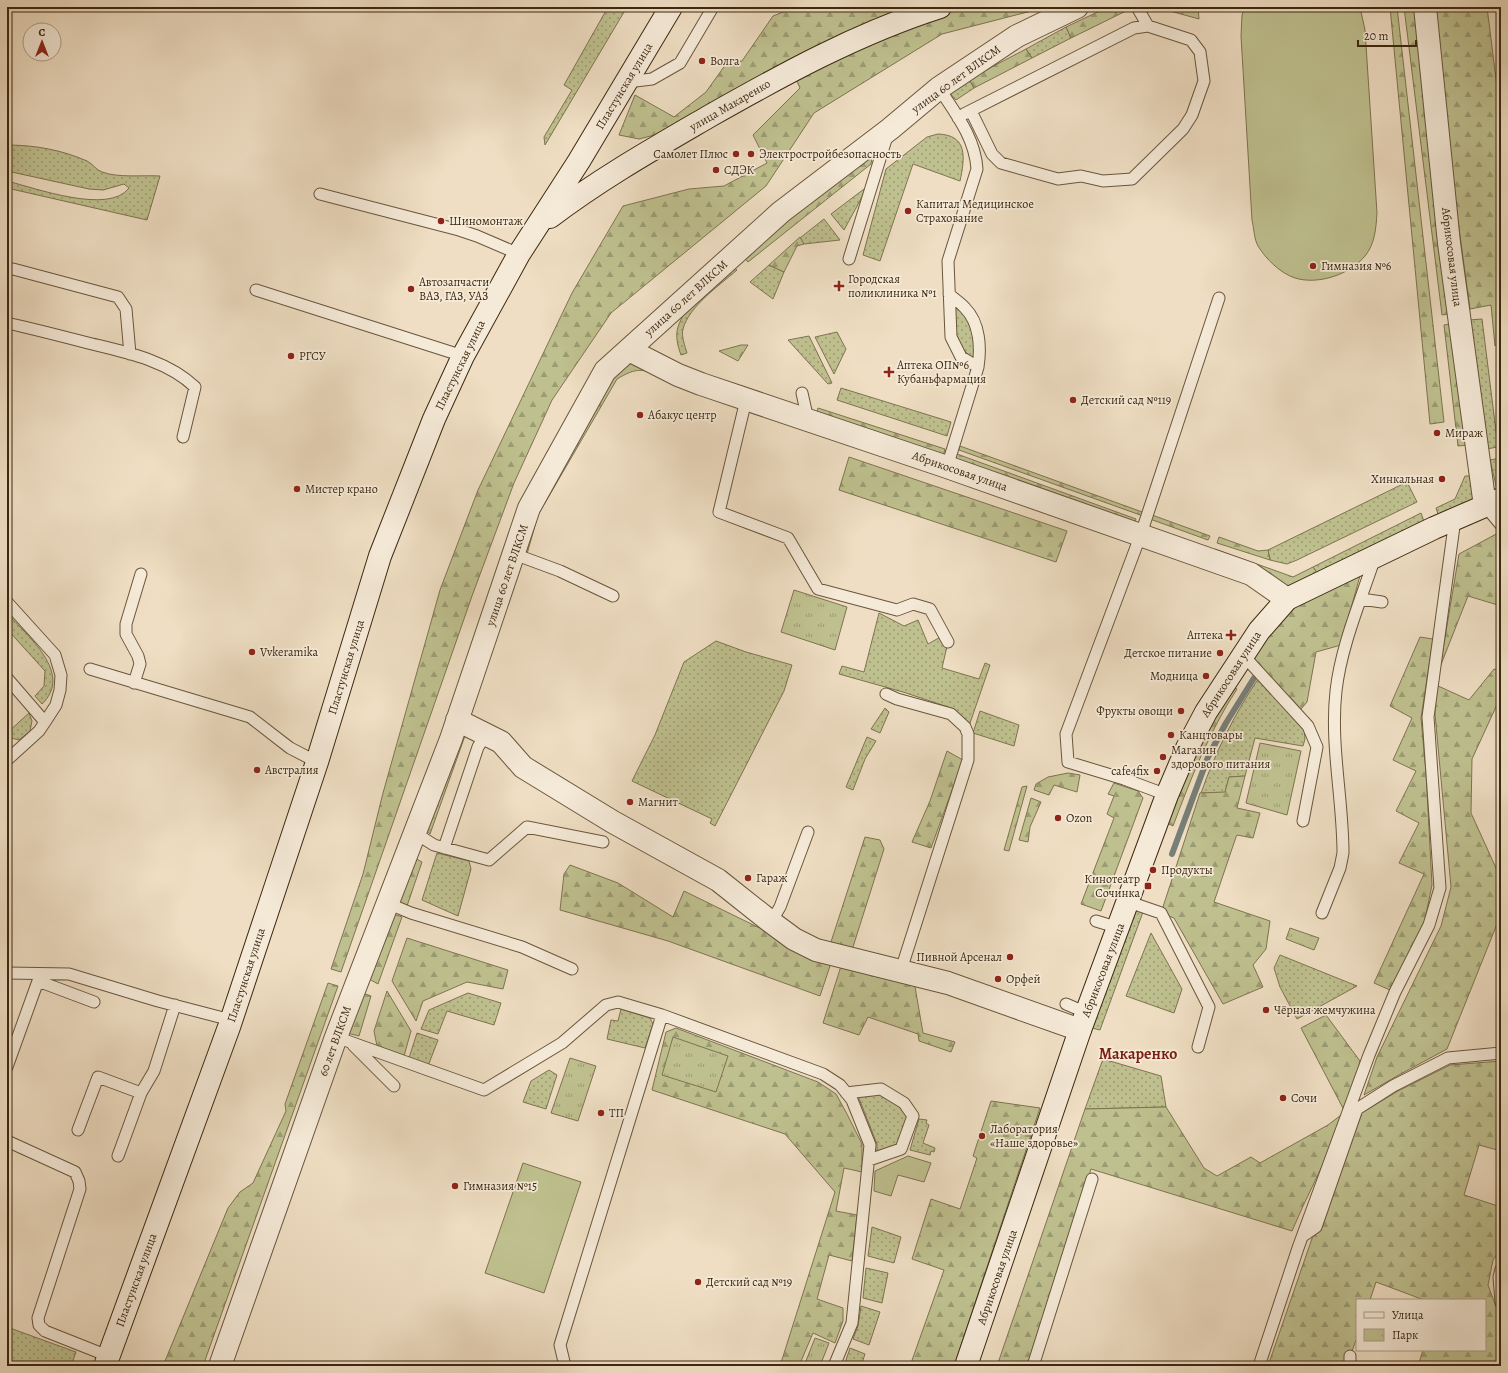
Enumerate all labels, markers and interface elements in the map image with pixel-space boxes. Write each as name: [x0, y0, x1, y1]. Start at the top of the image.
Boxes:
north arrow: [22, 22, 62, 62]
scale bar: [1358, 22, 1416, 48]
text: С: [39, 25, 46, 40]
text: 20 m: [1364, 28, 1388, 44]
street label: Пластунская улица: [592, 39, 656, 132]
street label: улица 60 лет ВЛКСМ: [907, 41, 1004, 117]
place label: Волга: [710, 53, 740, 69]
marker: Волга: [697, 56, 707, 66]
street label: улица Макаренко: [686, 75, 773, 135]
place label: Самолет Плюс: [653, 146, 728, 162]
place label: Электростройбезопасность: [759, 146, 902, 162]
marker: Самолет Плюс: [731, 149, 741, 159]
marker: Электростройбезопасность: [746, 149, 756, 159]
place label: СДЭК: [724, 162, 755, 178]
marker: СДЭК: [711, 165, 721, 175]
place label: Капитал Медицинское Страхование: [916, 196, 1034, 226]
marker: Капитал Медицинское Страхование: [903, 206, 913, 216]
street label: Абрикосовая улица: [1438, 206, 1466, 308]
place label: Шиномонтаж: [449, 213, 523, 229]
marker: Шиномонтаж: [436, 216, 446, 226]
street label: улица 60 лет ВЛКСМ: [640, 256, 731, 340]
place label: Гимназия №6: [1321, 258, 1392, 274]
marker: Гимназия №6: [1308, 261, 1318, 271]
place label: Городская поликлиника №1: [848, 271, 937, 301]
place label: Автозапчасти ВАЗ, ГАЗ, УАЗ: [418, 274, 489, 304]
marker: Городская поликлиника №1: [833, 280, 845, 292]
marker: Автозапчасти ВАЗ, ГАЗ, УАЗ: [406, 284, 416, 294]
street label: Пластунская улица: [431, 317, 489, 413]
place label: РГСУ: [299, 348, 326, 364]
marker: РГСУ: [286, 351, 296, 361]
place label: Аптека ОП№6 Кубаньфармация: [896, 357, 986, 387]
marker: Аптека ОП№6 Кубаньфармация: [884, 367, 894, 377]
place label: Детский сад №119: [1081, 392, 1171, 408]
marker: Детский сад №119: [1068, 395, 1078, 405]
place label: Абакус центр: [647, 407, 717, 423]
marker: Абакус центр: [635, 410, 645, 420]
place label: Мираж: [1445, 425, 1483, 441]
marker: Мираж: [1432, 428, 1442, 438]
street label: Абрикосовая улица: [909, 447, 1010, 495]
place label: Хинкальная: [1371, 471, 1434, 487]
marker: Хинкальная: [1437, 474, 1447, 484]
place label: Мистер крано: [305, 481, 378, 497]
marker: Мистер крано: [292, 484, 302, 494]
street label: улица 60 лет ВЛКСМ: [482, 522, 532, 629]
street label: Пластунская улица: [324, 617, 368, 716]
place label: Аптека: [1186, 627, 1223, 643]
street label: Абрикосовая улица: [1197, 627, 1265, 721]
marker: Аптека: [1226, 630, 1236, 640]
place label: Vvkeramika: [259, 644, 319, 660]
place label: Детское питание: [1124, 645, 1212, 661]
marker: Vvkeramika: [247, 647, 257, 657]
marker: Детское питание: [1215, 648, 1225, 658]
place label: Модница: [1150, 668, 1198, 684]
marker: Модница: [1201, 671, 1211, 681]
place label: Фрукты овощи: [1096, 703, 1173, 719]
marker: Фрукты овощи: [1176, 706, 1186, 716]
place label: Канцтовары: [1179, 727, 1243, 743]
marker: Канцтовары: [1166, 730, 1176, 740]
place label: Магазин здорового питания: [1171, 742, 1270, 772]
marker: Магазин здорового питания: [1158, 752, 1168, 762]
place label: Австралия: [264, 762, 319, 778]
place label: cafe4fix: [1111, 763, 1149, 779]
marker: Австралия: [252, 765, 262, 775]
marker: cafe4fix: [1152, 766, 1162, 776]
place label: Магнит: [638, 794, 679, 810]
marker: Магнит: [625, 797, 635, 807]
place label: Ozon: [1066, 810, 1093, 826]
marker: Ozon: [1053, 813, 1063, 823]
place label: Продукты: [1161, 862, 1213, 878]
marker: Продукты: [1148, 865, 1158, 875]
place label: Гараж: [756, 870, 788, 886]
place label: Кинотеатр Сочинка: [1084, 871, 1140, 901]
marker: Гараж: [743, 873, 753, 883]
marker: Кинотеатр Сочинка: [1143, 881, 1153, 891]
street label: Абрикосовая улица: [1077, 920, 1129, 1020]
street label: Пластунская улица: [223, 925, 269, 1024]
place label: Пивной Арсенал: [916, 949, 1002, 965]
marker: Пивной Арсенал: [1005, 952, 1015, 962]
place label: Орфей: [1006, 971, 1040, 987]
marker: Орфей: [993, 974, 1003, 984]
place label: Чёрная жемчужина: [1274, 1002, 1376, 1018]
street label: 60 лет ВЛКСМ: [315, 1004, 355, 1078]
marker: Чёрная жемчужина: [1261, 1005, 1271, 1015]
district label: Макаренко: [1099, 1043, 1177, 1065]
place label: Сочи: [1291, 1090, 1317, 1106]
marker: Сочи: [1278, 1093, 1288, 1103]
place label: ТП: [609, 1105, 624, 1121]
marker: ТП: [596, 1108, 606, 1118]
place label: Лаборатория «Наше здоровье»: [990, 1121, 1078, 1151]
marker: Лаборатория «Наше здоровье»: [977, 1131, 987, 1141]
place label: Гимназия №15: [463, 1178, 537, 1194]
marker: Гимназия №15: [450, 1181, 460, 1191]
street label: Абрикосовая улица: [973, 1227, 1021, 1328]
street label: Пластунская улица: [112, 1231, 161, 1329]
place label: Детский сад №19: [706, 1274, 792, 1290]
marker: Детский сад №19: [693, 1277, 703, 1287]
legend: [1356, 1299, 1486, 1351]
text: Улица: [1392, 1307, 1424, 1323]
text: Парк: [1392, 1327, 1418, 1343]

